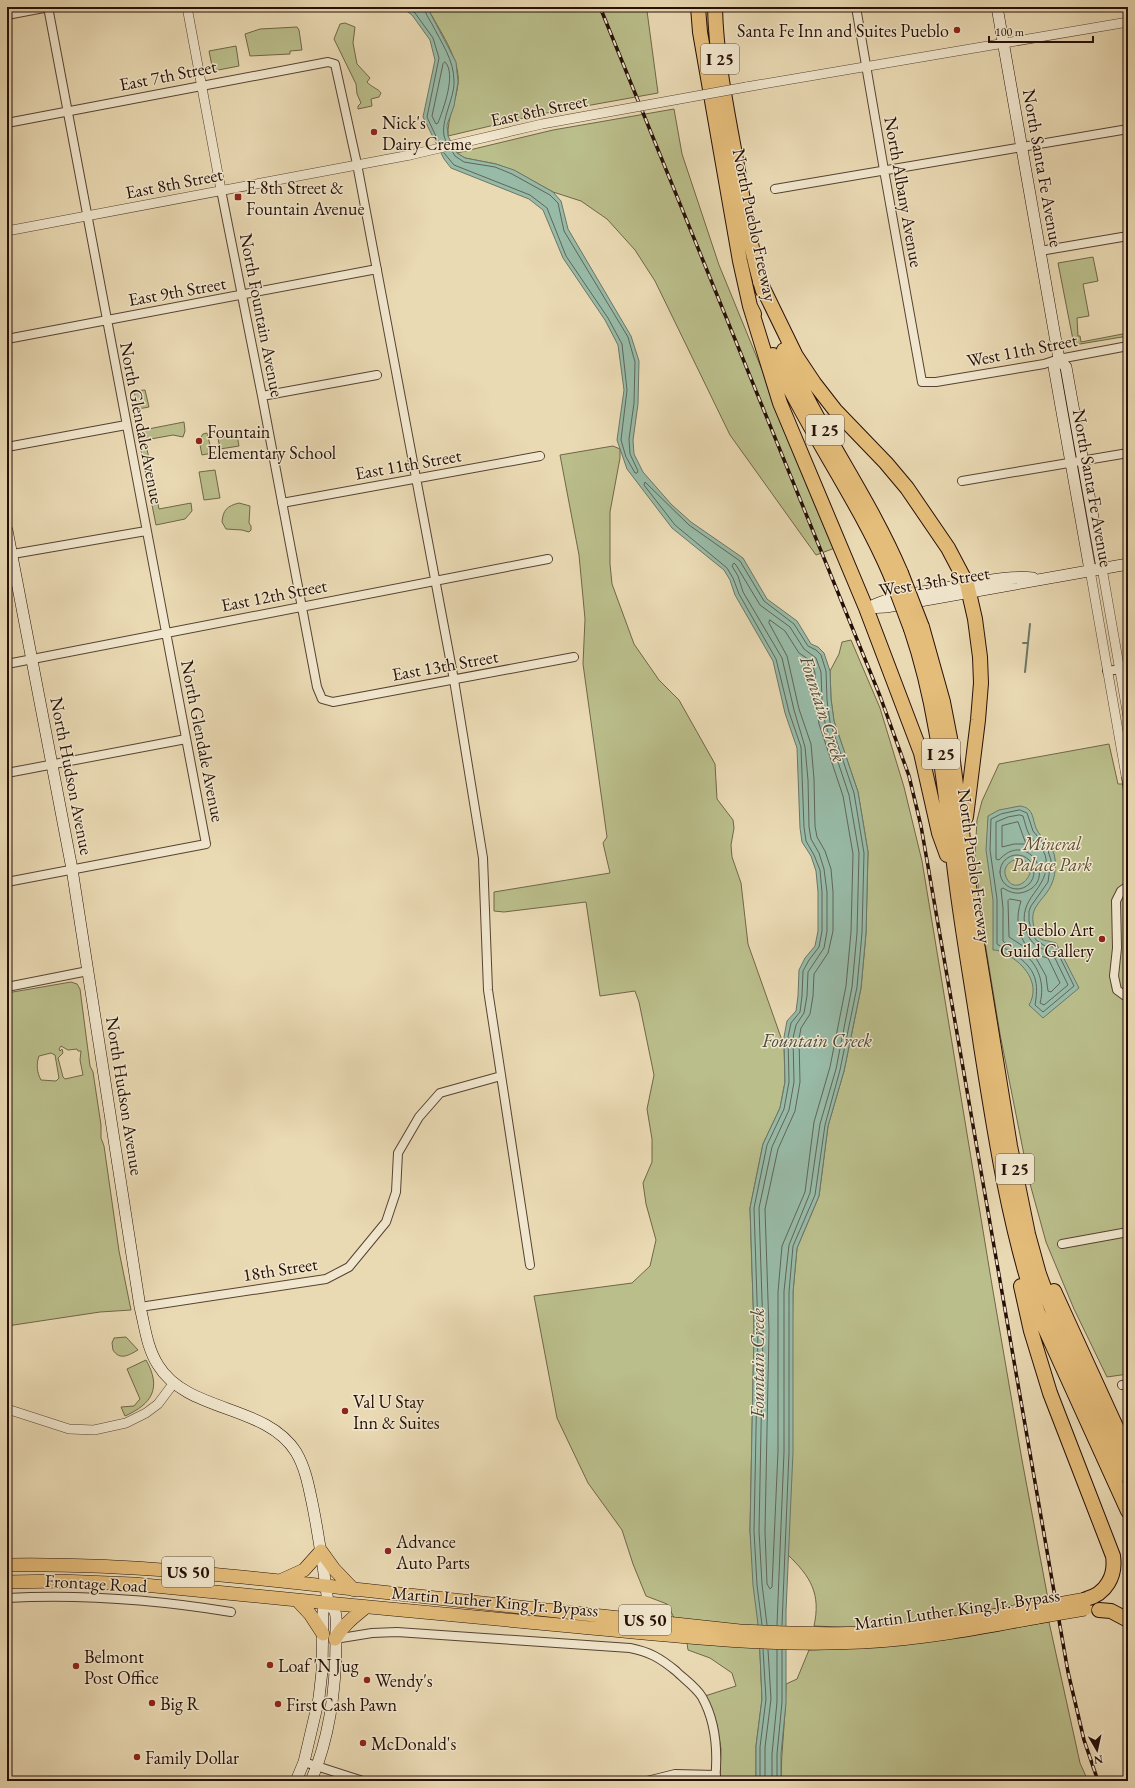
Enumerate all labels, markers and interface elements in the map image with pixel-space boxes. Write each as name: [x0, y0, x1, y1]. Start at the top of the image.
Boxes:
scale bar: [989, 18, 1093, 44]
place label: Santa Fe Inn and Suites Pueblo: [737, 19, 949, 42]
text: 100 m: [995, 24, 1025, 40]
marker: Santa Fe Inn and Suites Pueblo: [952, 25, 962, 35]
road number: I 25: [701, 44, 739, 74]
street label: East 7th Street: [117, 54, 219, 96]
street label: North Santa Fe Avenue: [1018, 87, 1068, 249]
street label: East 8th Street: [488, 88, 590, 132]
place label: Nick's Dairy Creme: [382, 111, 472, 155]
street label: North Albany Avenue: [879, 115, 929, 269]
marker: Nick's Dairy Creme: [369, 127, 379, 137]
street label: North Pueblo Freeway: [728, 146, 782, 304]
street label: East 8th Street: [123, 162, 225, 204]
place label: E 8th Street & Fountain Avenue: [246, 176, 365, 220]
marker: E 8th Street & Fountain Avenue: [233, 192, 243, 202]
street label: North Fountain Avenue: [235, 231, 289, 399]
street label: East 9th Street: [126, 271, 228, 311]
street label: West 11th Street: [965, 328, 1080, 372]
street label: North Glendale Avenue: [115, 340, 169, 506]
street label: North Santa Fe Avenue: [1068, 407, 1118, 569]
road number: I 25: [806, 415, 844, 445]
place label: Fountain Elementary School: [207, 420, 336, 464]
marker: Fountain Elementary School: [194, 436, 204, 446]
street label: East 11th Street: [353, 443, 463, 485]
street label: West 13th Street: [877, 561, 992, 601]
street label: East 12th Street: [219, 573, 329, 617]
street label: East 13th Street: [390, 644, 500, 686]
water label: Fountain Creek: [794, 652, 852, 766]
street label: North Glendale Avenue: [176, 658, 230, 824]
street label: North Hudson Avenue: [45, 695, 99, 857]
road number: I 25: [922, 739, 960, 769]
street label: North Pueblo Freeway: [953, 787, 997, 945]
park label: Mineral Palace Park: [1012, 832, 1092, 876]
place label: Pueblo Art Guild Gallery: [1000, 918, 1094, 962]
marker: Pueblo Art Guild Gallery: [1097, 934, 1107, 944]
street label: North Hudson Avenue: [101, 1015, 149, 1177]
water label: Fountain Creek: [761, 1028, 872, 1053]
road number: I 25: [996, 1154, 1034, 1184]
street label: 18th Street: [241, 1252, 319, 1286]
water label: Fountain Creek: [745, 1308, 770, 1419]
place label: Val U Stay Inn & Suites: [353, 1390, 440, 1434]
marker: Val U Stay Inn & Suites: [340, 1406, 350, 1416]
place label: Advance Auto Parts: [395, 1530, 470, 1574]
marker: Advance Auto Parts: [383, 1546, 393, 1556]
road number: US 50: [162, 1557, 214, 1587]
street label: Frontage Road: [44, 1569, 149, 1597]
street label: Martin Luther King Jr. Bypass: [391, 1581, 600, 1622]
street label: Martin Luther King Jr. Bypass: [853, 1583, 1062, 1635]
road number: US 50: [619, 1605, 671, 1635]
place label: Belmont Post Office: [84, 1645, 159, 1689]
place label: Loaf 'N Jug: [278, 1654, 359, 1677]
marker: Loaf 'N Jug: [265, 1660, 275, 1670]
marker: Belmont Post Office: [71, 1661, 81, 1671]
place label: Wendy's: [375, 1669, 433, 1692]
marker: Wendy's: [362, 1675, 372, 1685]
place label: Big R: [160, 1692, 199, 1715]
place label: First Cash Pawn: [286, 1693, 398, 1716]
marker: Big R: [147, 1698, 157, 1708]
marker: First Cash Pawn: [273, 1699, 283, 1709]
north arrow: [1077, 1730, 1117, 1770]
place label: McDonald's: [371, 1732, 456, 1755]
marker: McDonald's: [358, 1738, 368, 1748]
place label: Family Dollar: [145, 1746, 239, 1769]
marker: Family Dollar: [132, 1752, 142, 1762]
text: N: [1093, 1752, 1104, 1768]

